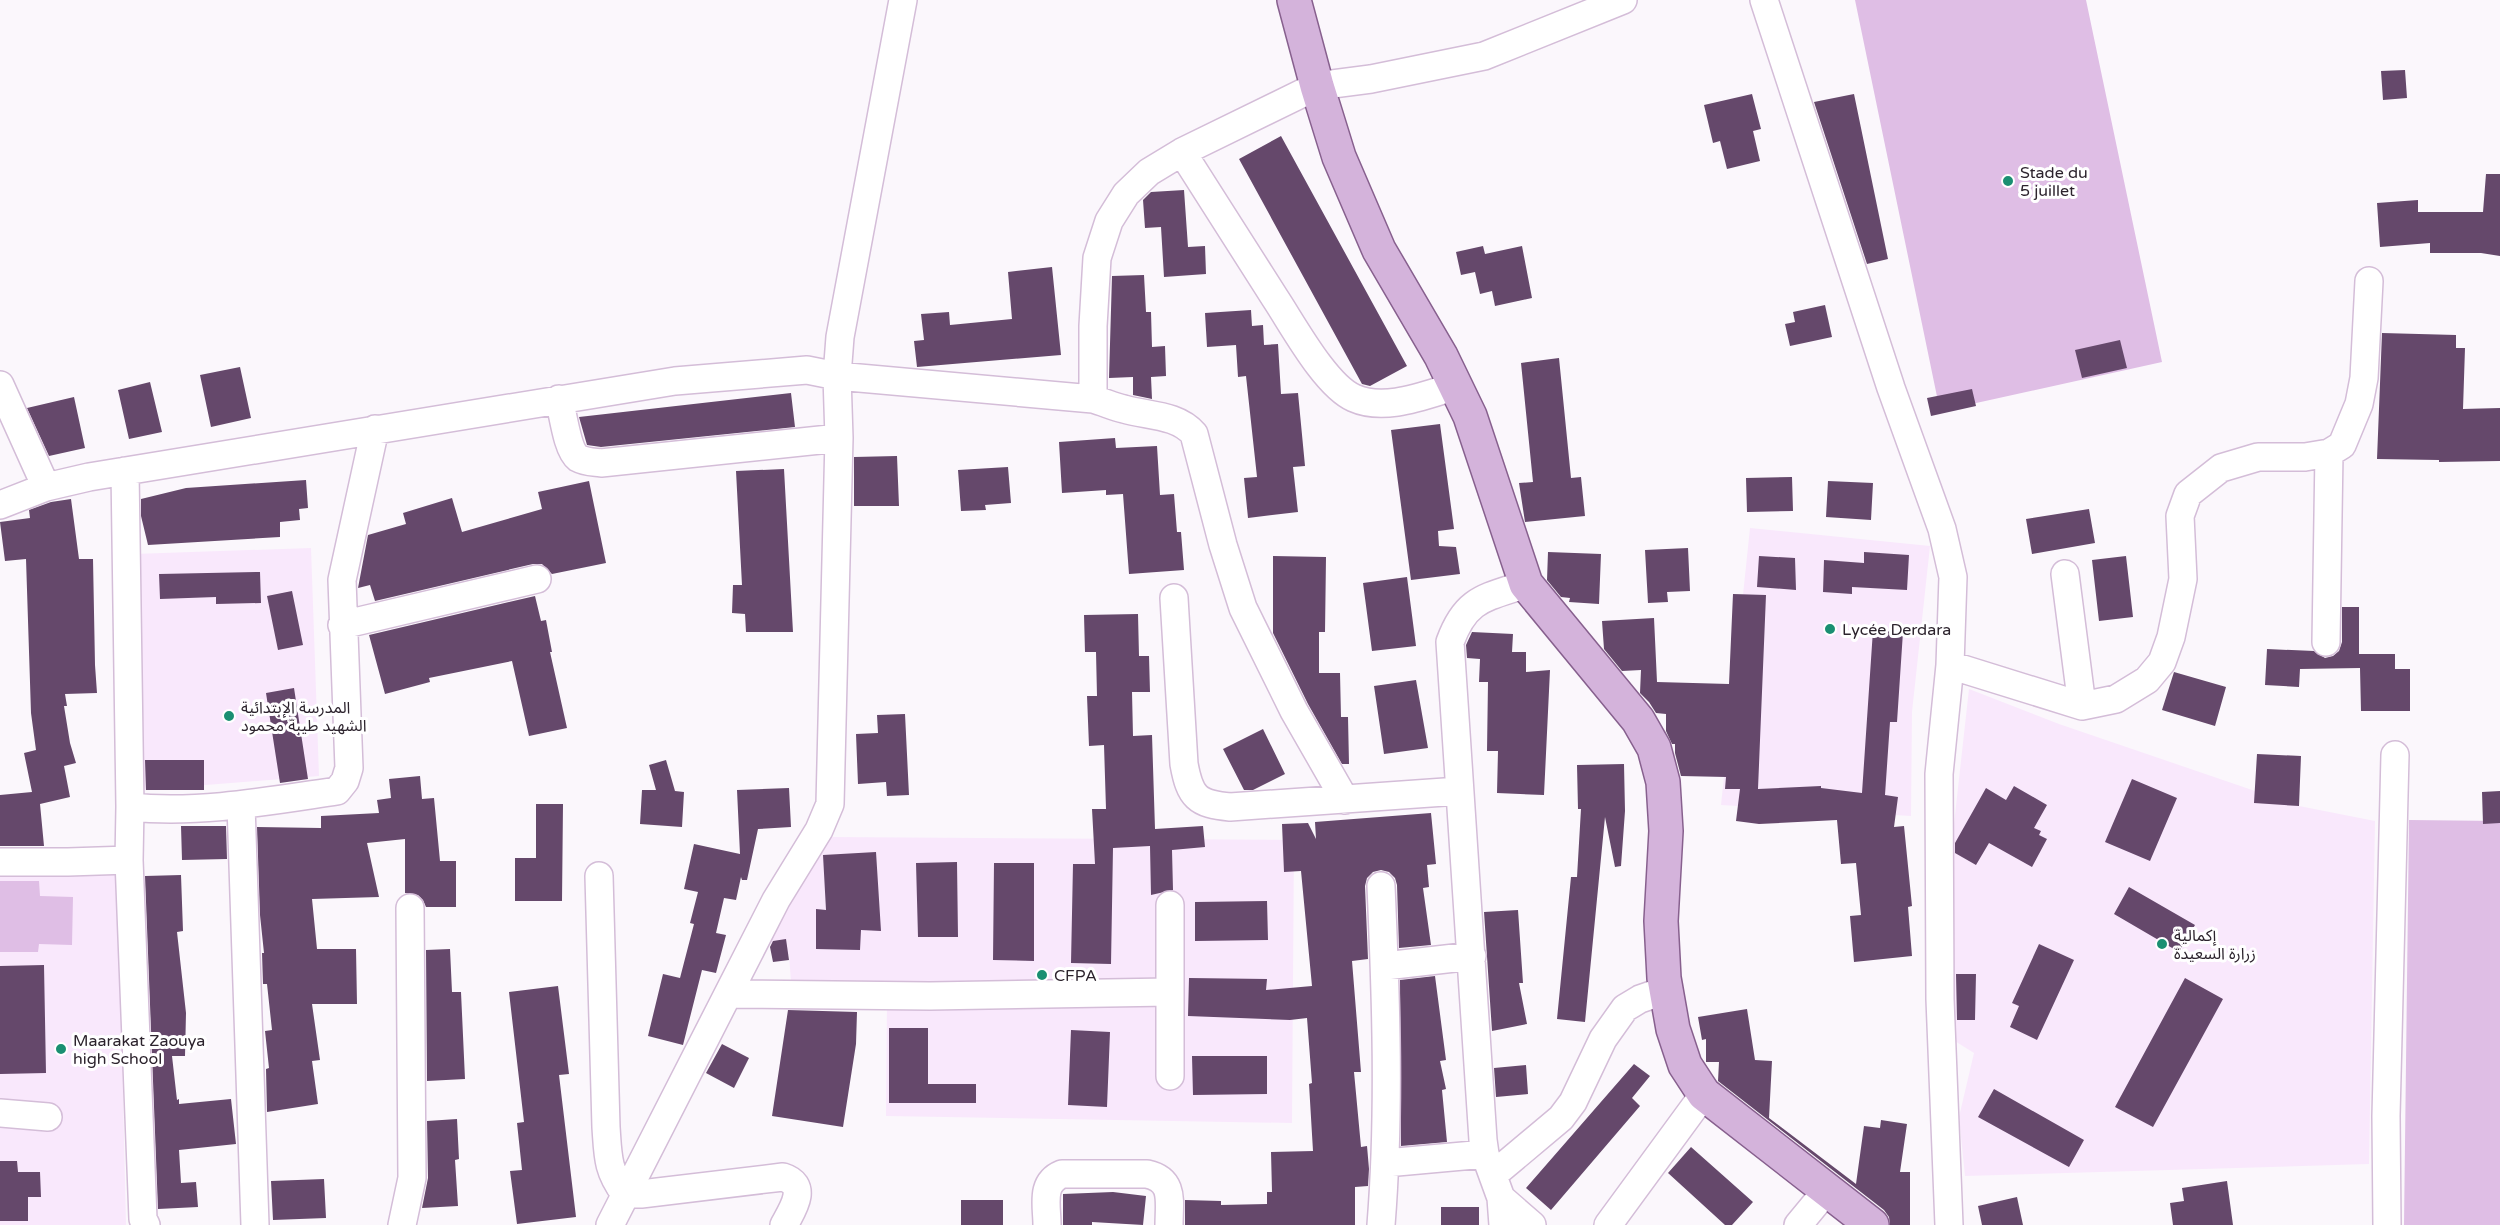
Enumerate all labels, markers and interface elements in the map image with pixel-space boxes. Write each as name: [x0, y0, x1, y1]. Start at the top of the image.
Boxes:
place label: Stade du 5 juillet: [2020, 163, 2088, 201]
marker: Stade du 5 juillet: [2001, 174, 2015, 188]
place label: Lycée Derdara: [1842, 620, 1951, 640]
marker: Lycée Derdara: [1823, 622, 1837, 636]
place label: المدرسة الإبتدائية الشهيد طيبة محمود: [241, 698, 367, 736]
marker: المدرسة الإبتدائية الشهيد طيبة محمود: [222, 709, 236, 723]
place label: إكمالية زرارة السعيدة: [2174, 926, 2256, 964]
marker: إكمالية زرارة السعيدة: [2155, 937, 2169, 951]
place label: CFPA: [1054, 966, 1097, 986]
marker: CFPA: [1035, 968, 1049, 982]
place label: Maarakat Zaouya high School: [73, 1031, 205, 1069]
marker: Maarakat Zaouya high School: [54, 1042, 68, 1056]

